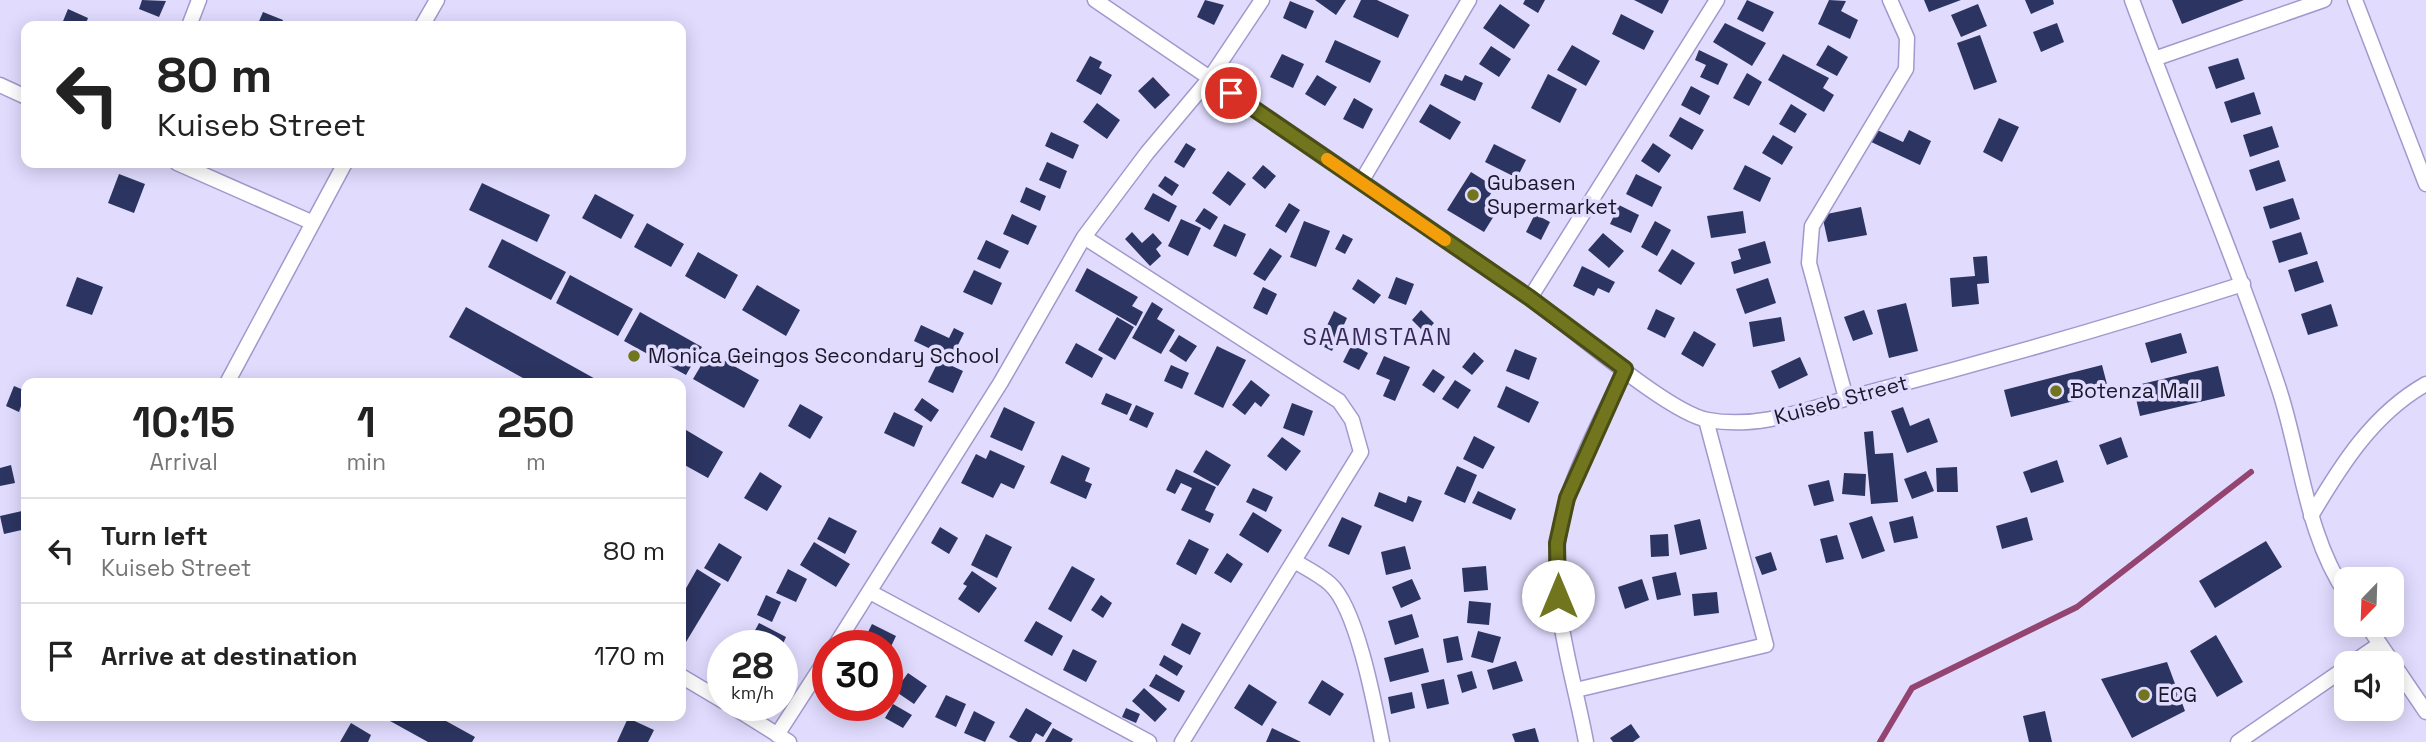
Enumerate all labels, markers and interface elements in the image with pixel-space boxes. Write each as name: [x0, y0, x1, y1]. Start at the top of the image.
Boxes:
text: 80 m: [157, 44, 272, 106]
icon: left: [42, 49, 133, 140]
pin: [1201, 63, 1261, 123]
icon: arrive: [1212, 74, 1250, 112]
text: Kuiseb Street: [157, 105, 366, 145]
place label: Gubasen Supermarket: [1487, 169, 1617, 220]
marker: Gubasen Supermarket: [1465, 187, 1481, 203]
district label: SAAMSTAAN: [1303, 322, 1453, 352]
place label: Monica Geingos Secondary School: [648, 342, 999, 369]
marker: Monica Geingos Secondary School: [626, 348, 642, 364]
street label: Kuiseb Street: [1771, 369, 1911, 430]
place label: Botenza Mall: [2070, 377, 2200, 404]
marker: Botenza Mall: [2048, 383, 2064, 399]
text: 10:15: [132, 396, 235, 449]
text: 1: [357, 396, 376, 449]
text: 250: [497, 396, 575, 449]
text: Arrival: [150, 447, 218, 477]
text: min: [347, 447, 386, 477]
text: m: [526, 447, 546, 477]
text: Turn left: [101, 519, 208, 553]
icon: left: [42, 532, 80, 570]
text: 80 m: [603, 534, 665, 568]
text: Kuiseb Street: [101, 553, 251, 583]
position arrow: [1521, 559, 1595, 633]
north arrow: [2334, 567, 2404, 637]
map controls: [2334, 567, 2404, 721]
speed limit sign: 30: [812, 630, 903, 721]
icon: arrive: [42, 637, 80, 675]
text: Arrive at destination: [101, 639, 358, 673]
text: 170 m: [594, 639, 665, 673]
text: 28: [732, 644, 773, 688]
button: sound: [2334, 651, 2404, 721]
text: km/h: [731, 681, 774, 704]
place label: ECG: [2158, 681, 2197, 708]
marker: ECG: [2136, 687, 2152, 703]

